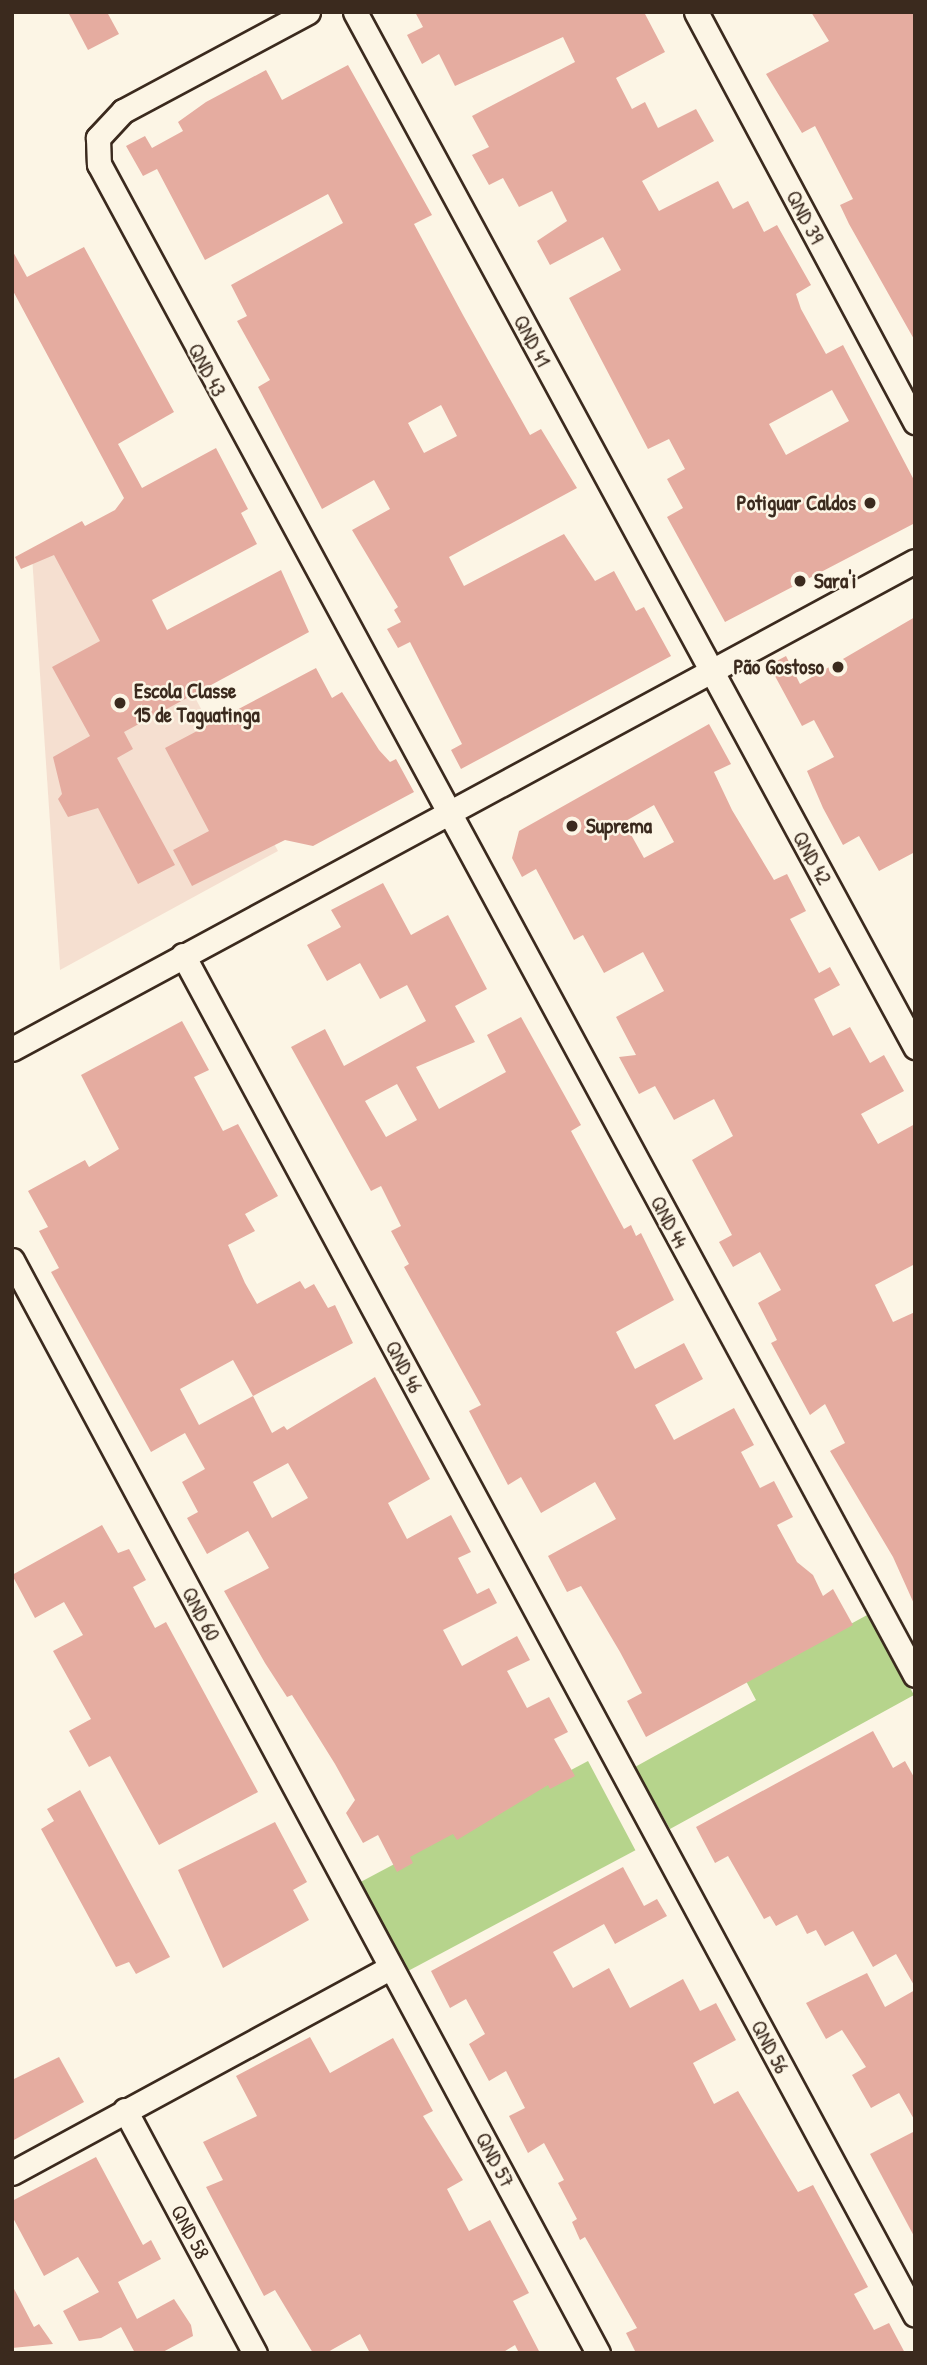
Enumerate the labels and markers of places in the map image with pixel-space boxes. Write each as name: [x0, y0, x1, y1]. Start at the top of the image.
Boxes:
place label: Potiguar Caldos: [737, 490, 856, 516]
marker: Potiguar Caldos: [862, 495, 878, 511]
place label: Sara'i: [814, 568, 856, 594]
marker: Sara'i: [792, 573, 808, 589]
place label: Pão Gostoso: [734, 654, 824, 680]
marker: Pão Gostoso: [830, 659, 846, 675]
place label: Escola Classe 15 de Taguatinga: [134, 678, 260, 728]
marker: Escola Classe 15 de Taguatinga: [112, 695, 128, 711]
place label: Suprema: [586, 813, 652, 839]
marker: Suprema: [564, 818, 580, 834]

